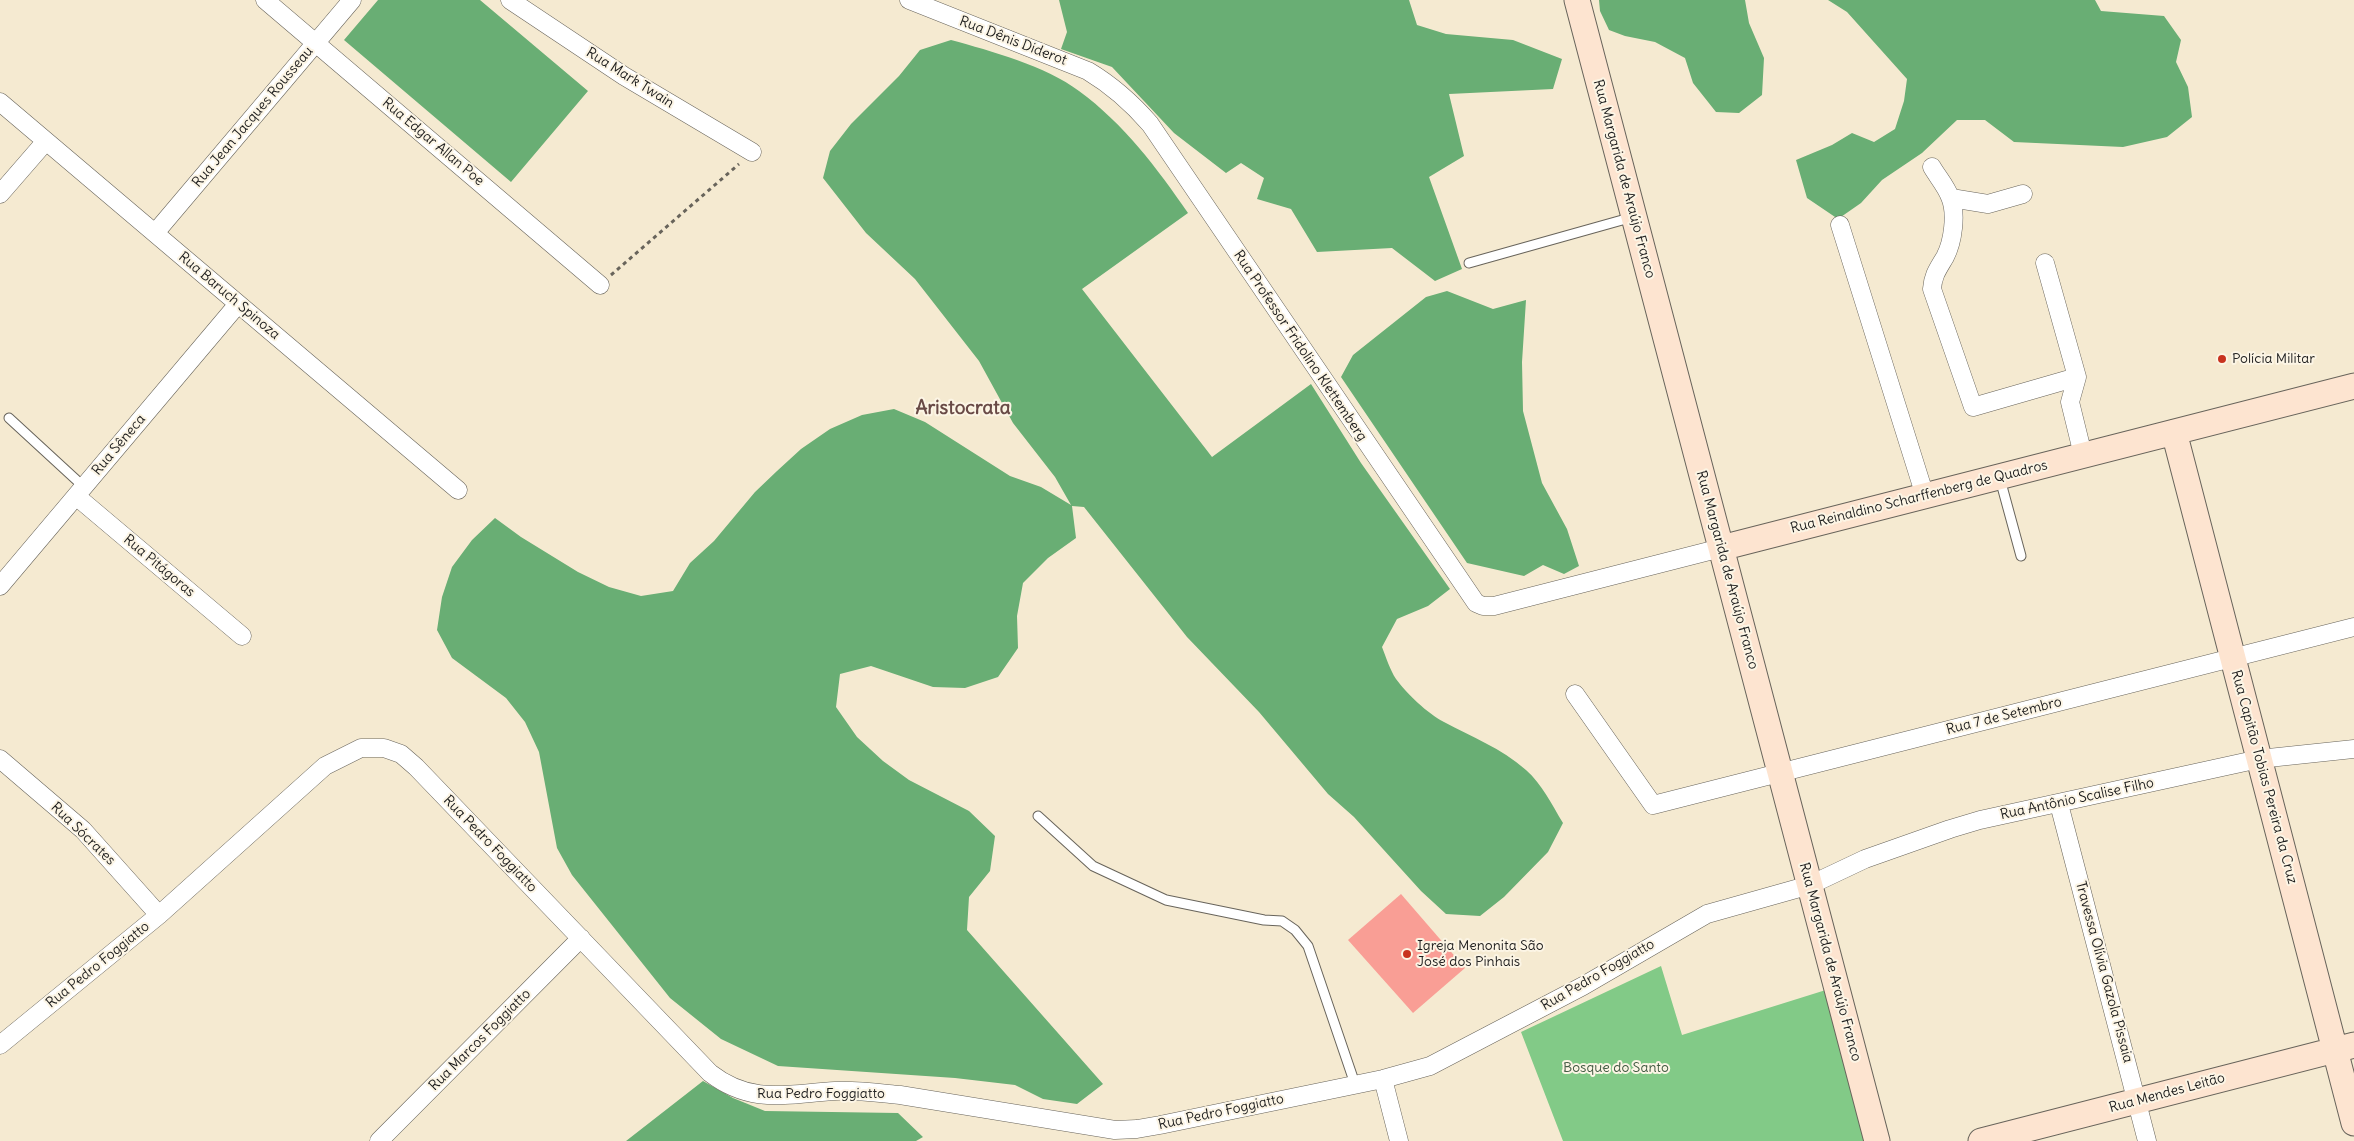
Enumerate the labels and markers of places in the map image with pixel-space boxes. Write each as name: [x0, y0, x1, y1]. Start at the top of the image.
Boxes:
place label: Polícia Militar: [2232, 351, 2315, 367]
marker: Polícia Militar: [2216, 353, 2228, 365]
place label: Igreja Menonita São José dos Pinhais: [1417, 938, 1544, 970]
marker: Igreja Menonita São José dos Pinhais: [1401, 948, 1413, 960]

